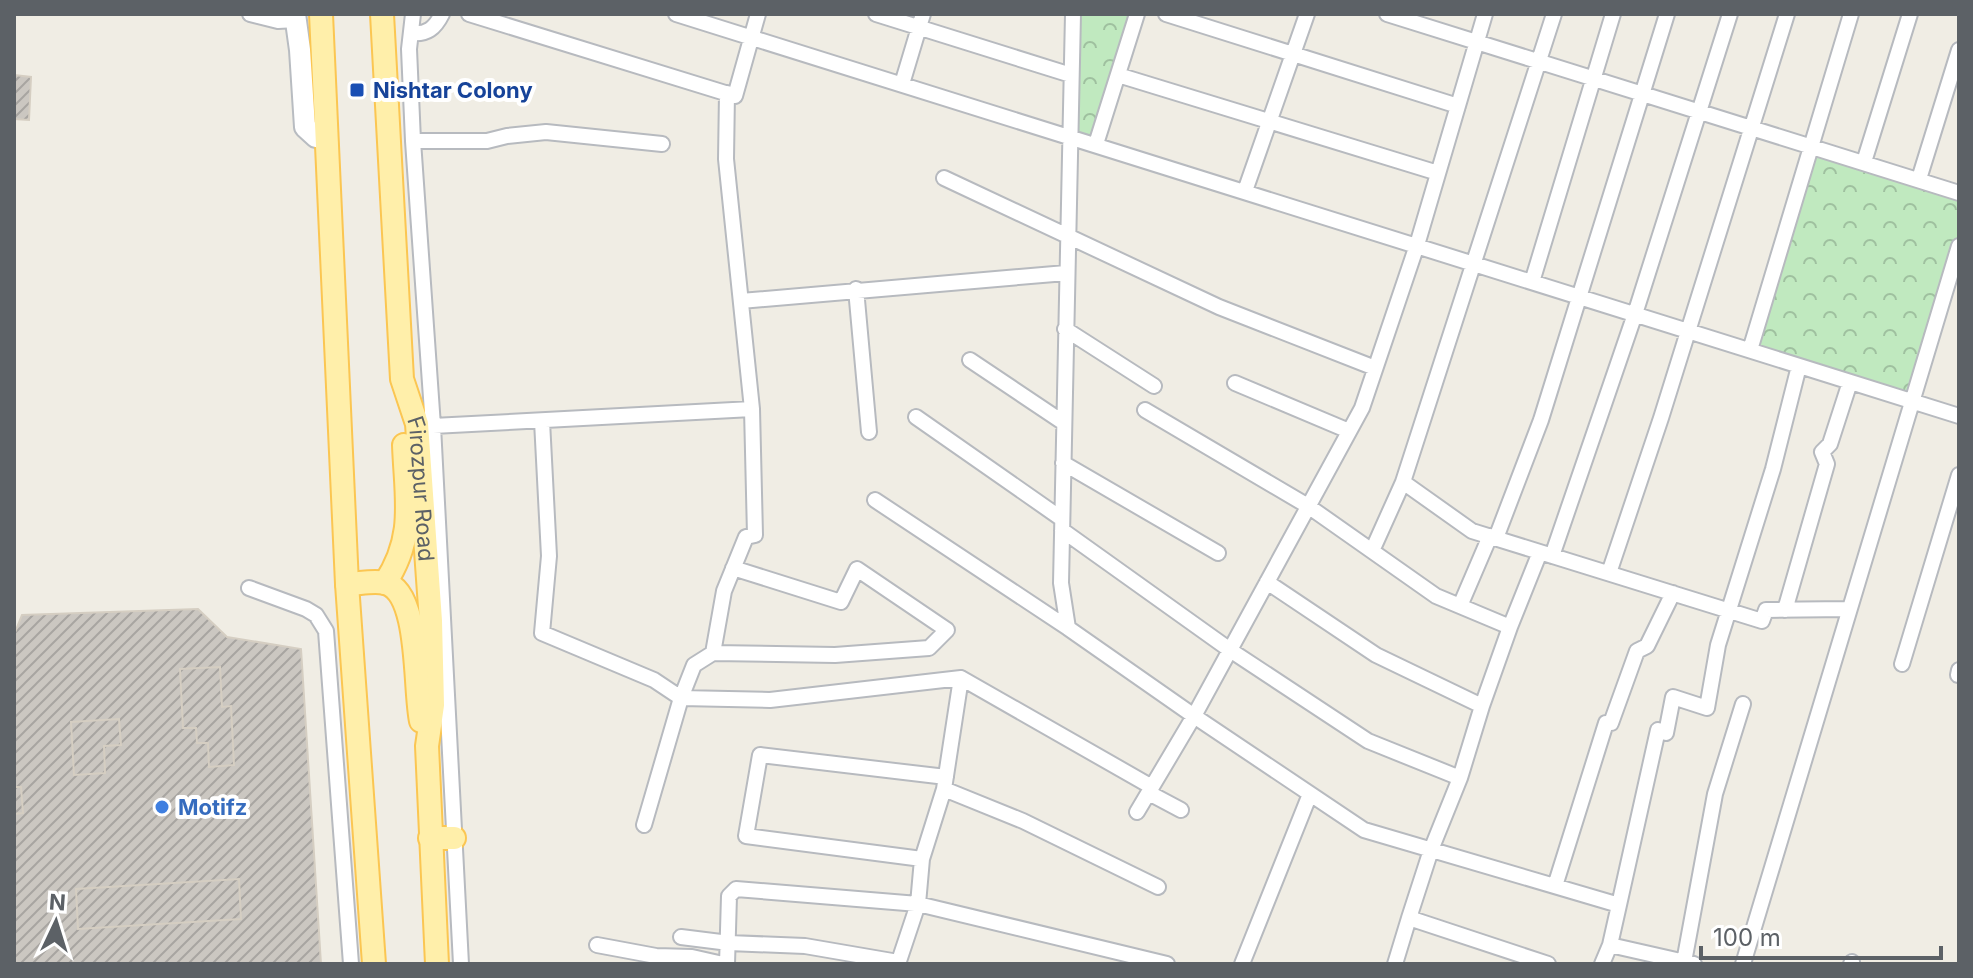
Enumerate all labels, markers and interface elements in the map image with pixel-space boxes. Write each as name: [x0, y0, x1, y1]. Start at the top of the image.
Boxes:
place label: Nishtar Colony: [373, 77, 533, 103]
marker: Nishtar Colony: [348, 81, 366, 99]
street label: Firozpur Road: [402, 413, 440, 562]
place label: Motifz: [178, 794, 247, 820]
marker: Motifz: [153, 798, 171, 816]
north arrow: [16, 882, 96, 962]
text: N: [48, 888, 67, 916]
scale bar: [1701, 910, 1941, 960]
text: 100 m: [1713, 923, 1781, 952]

